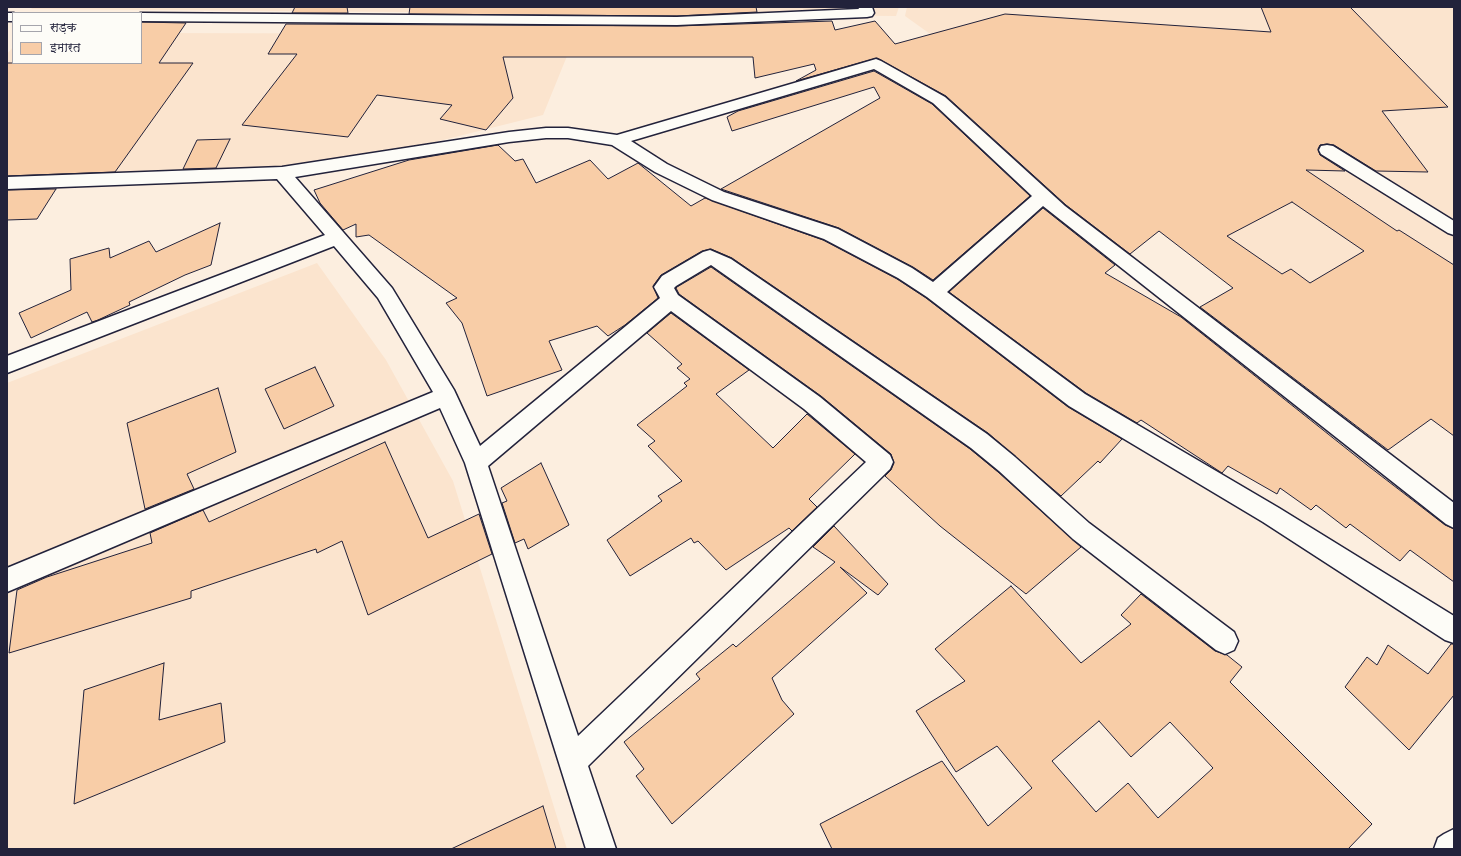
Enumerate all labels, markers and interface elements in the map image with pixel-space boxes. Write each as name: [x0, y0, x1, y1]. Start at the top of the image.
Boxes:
legend: [12, 12, 142, 64]
text: सड़क: [50, 20, 77, 37]
text: इमारत: [50, 40, 80, 57]

